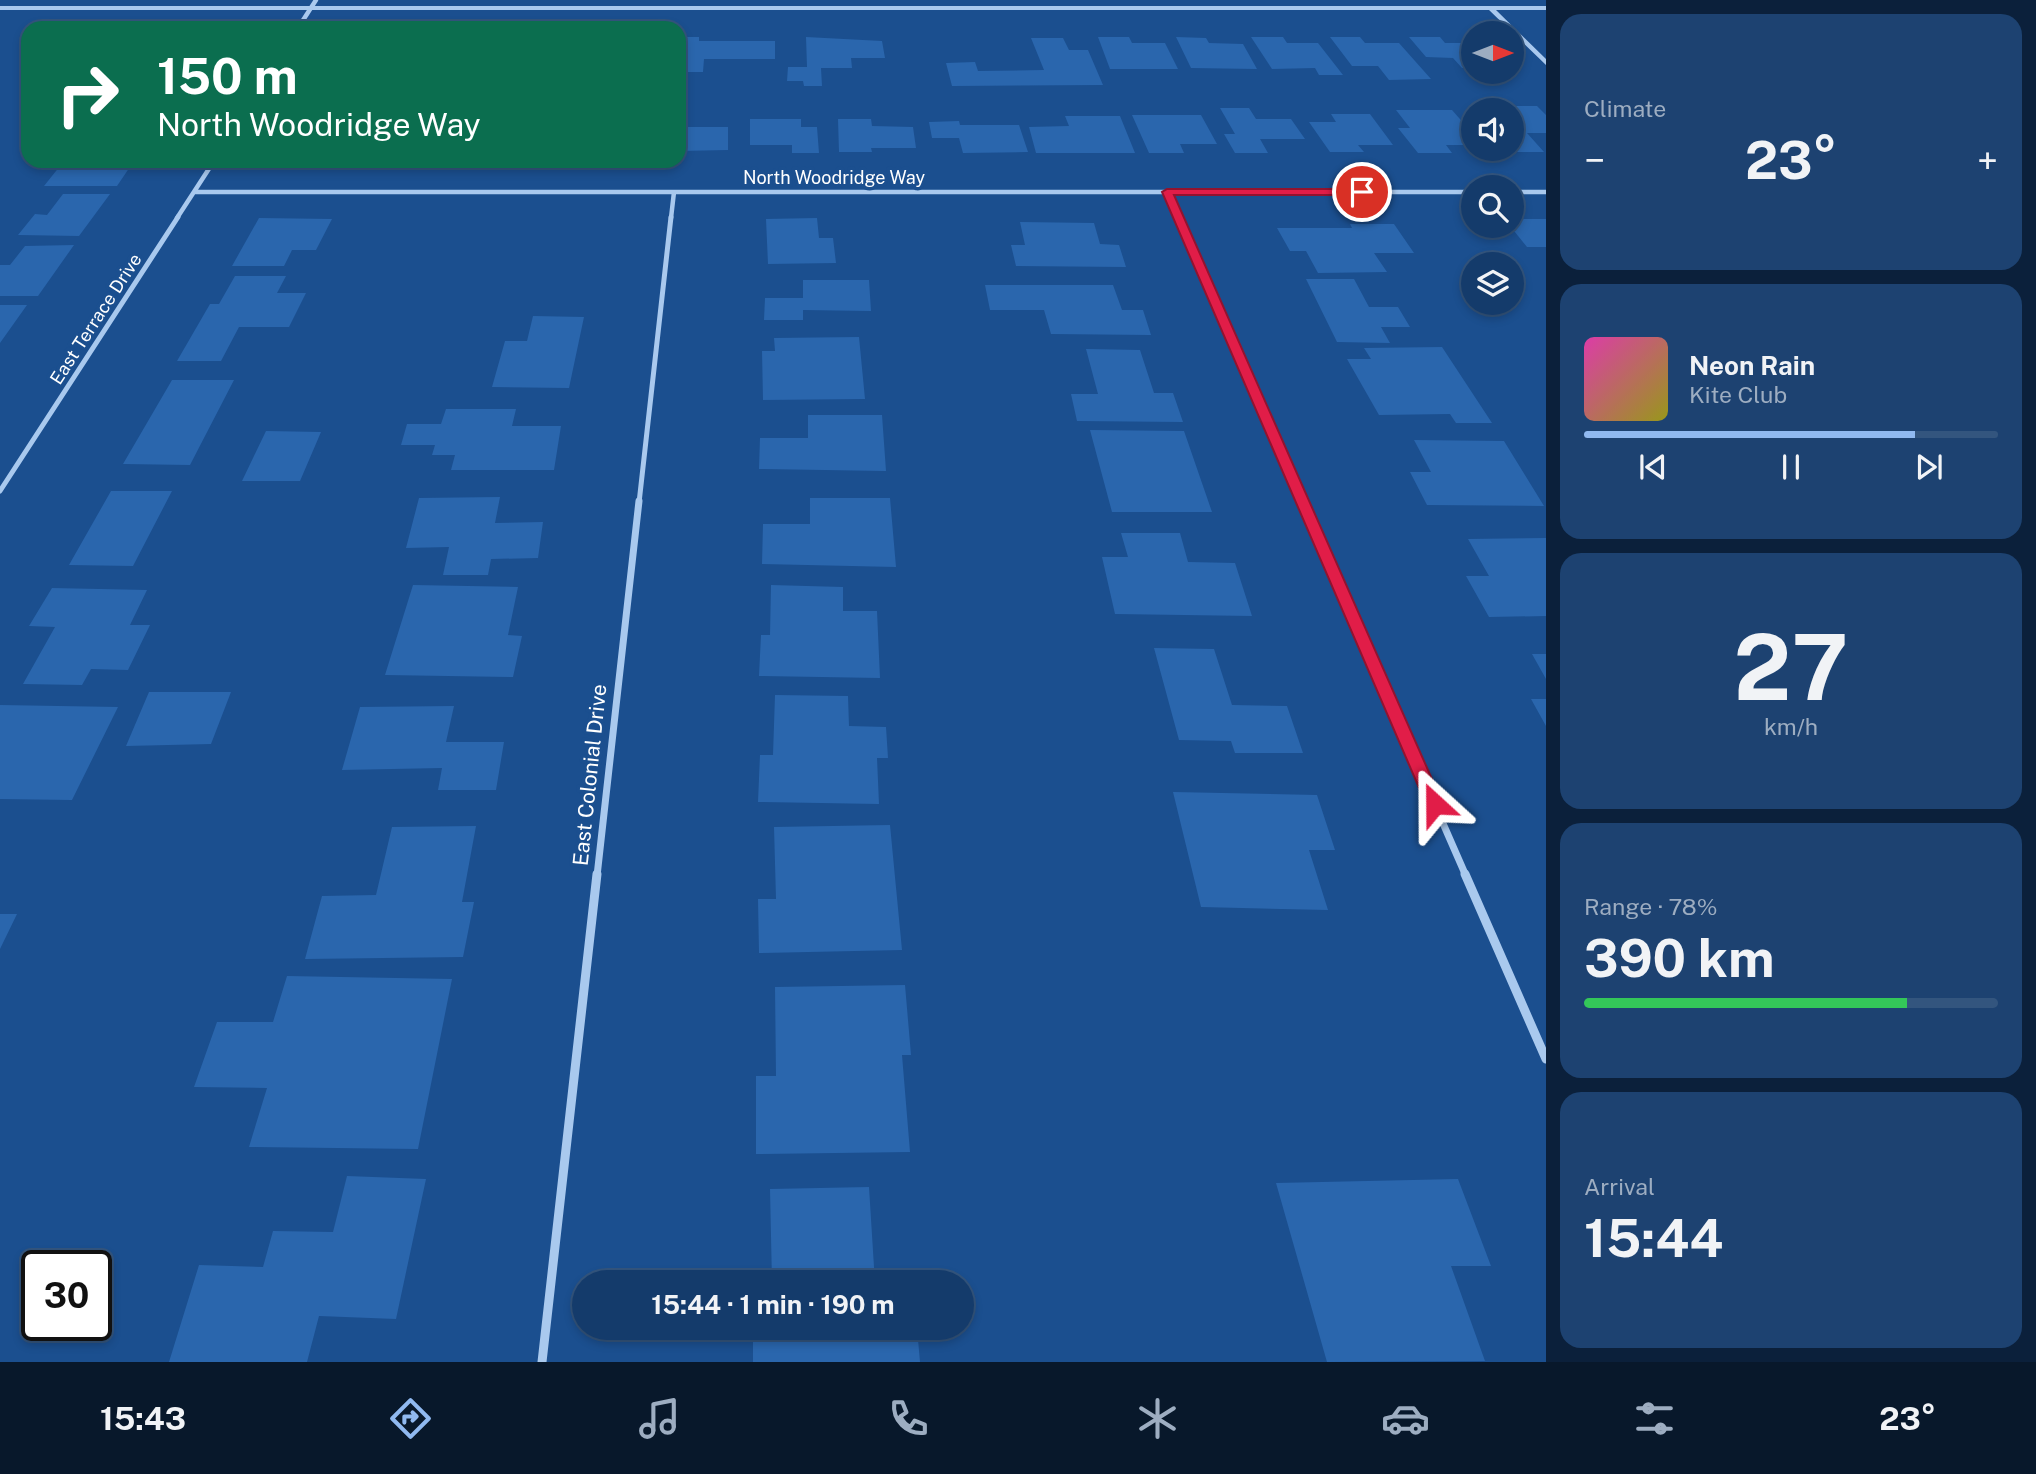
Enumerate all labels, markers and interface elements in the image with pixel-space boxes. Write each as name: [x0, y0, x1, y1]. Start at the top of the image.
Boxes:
north arrow: [1461, 21, 1524, 84]
map controls: [1461, 21, 1524, 315]
text: 150 m: [157, 47, 298, 105]
icon: right: [42, 49, 133, 140]
text: Climate: [1584, 95, 1666, 122]
button: sound: [1461, 98, 1524, 161]
text: North Woodridge Way: [157, 106, 481, 143]
text: 23°: [1745, 130, 1837, 191]
text: −: [1584, 138, 1605, 183]
text: +: [1977, 138, 1998, 183]
pin: [1332, 162, 1392, 222]
street label: North Woodridge Way: [743, 167, 925, 188]
icon: arrive: [1343, 173, 1381, 211]
button: search: [1461, 175, 1524, 238]
street label: East Terrace Drive: [45, 249, 146, 388]
button: layers: [1461, 252, 1524, 315]
text: Neon Rain: [1689, 350, 1815, 381]
text: Kite Club: [1689, 381, 1787, 408]
icon: previous: [1634, 448, 1672, 486]
icon: pause: [1772, 448, 1810, 486]
icon: next: [1910, 448, 1948, 486]
text: 27: [1734, 614, 1848, 720]
street label: East Colonial Drive: [568, 683, 611, 867]
text: km/h: [1764, 713, 1818, 740]
position arrow: [1398, 767, 1472, 841]
text: Range · 78%: [1584, 893, 1717, 920]
text: 390 km: [1584, 928, 1774, 989]
text: Arrival: [1584, 1173, 1655, 1200]
text: 15:44: [1584, 1208, 1723, 1269]
speed limit sign: 30: [21, 1250, 112, 1341]
text: 15:44 · 1 min · 190 m: [651, 1289, 895, 1320]
icon: directions: [386, 1394, 435, 1443]
icon: music: [635, 1394, 684, 1443]
icon: phone: [884, 1394, 933, 1443]
icon: climate: [1133, 1394, 1182, 1443]
icon: car: [1381, 1394, 1430, 1443]
icon: filters: [1630, 1394, 1679, 1443]
text: 15:43: [100, 1400, 186, 1437]
text: 23°: [1879, 1400, 1936, 1437]

